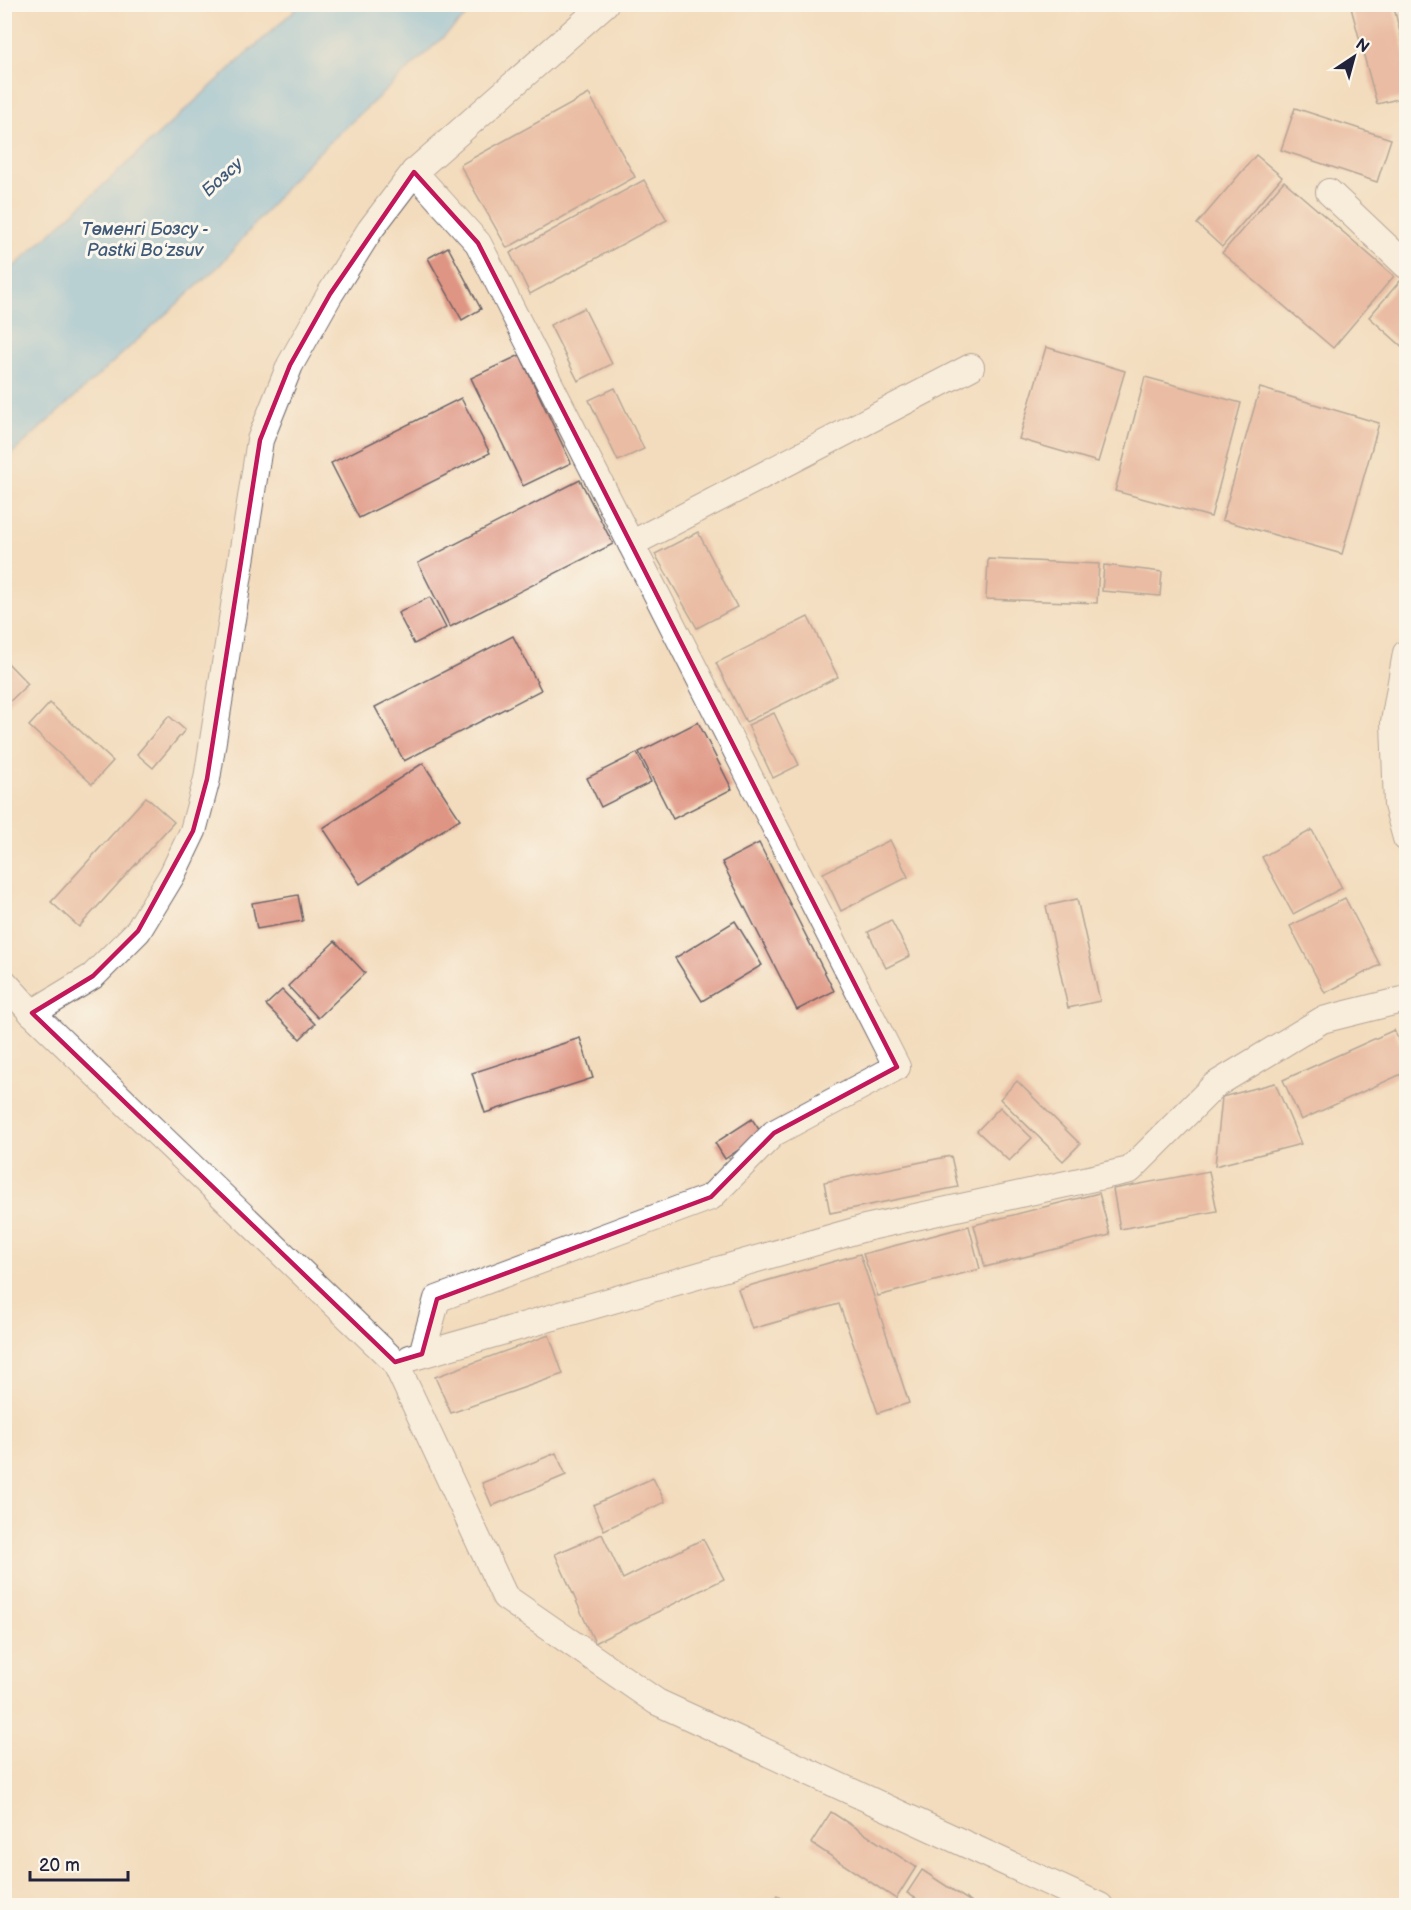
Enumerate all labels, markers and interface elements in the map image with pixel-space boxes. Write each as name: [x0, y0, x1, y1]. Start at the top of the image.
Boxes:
north arrow: [1324, 27, 1384, 87]
text: N: [1351, 35, 1372, 57]
water label: Бозсу: [198, 153, 248, 201]
water label: Төменгі Бозсу - Pastki Boʻzsuv: [81, 219, 209, 261]
scale bar: [30, 1844, 128, 1882]
text: 20 m: [39, 1855, 80, 1876]

